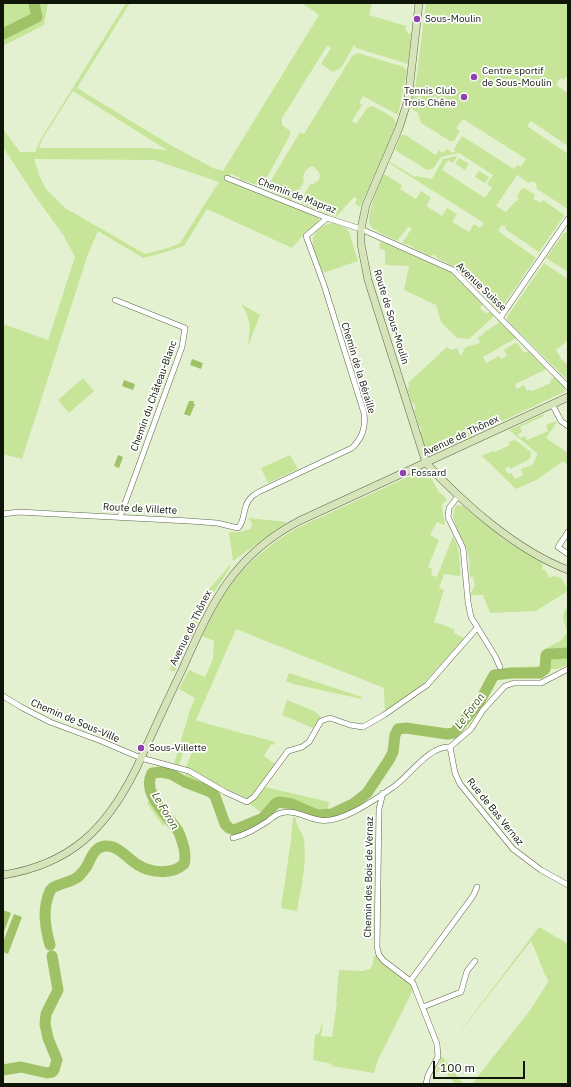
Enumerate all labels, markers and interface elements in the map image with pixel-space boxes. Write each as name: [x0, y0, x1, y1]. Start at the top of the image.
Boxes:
place label: Sous-Moulin: [425, 13, 481, 25]
marker: Sous-Moulin: [412, 14, 422, 24]
place label: Centre sportif de Sous-Moulin: [482, 65, 552, 88]
marker: Centre sportif de Sous-Moulin: [469, 72, 479, 82]
place label: Tennis Club Trois Chêne: [403, 85, 456, 108]
marker: Tennis Club Trois Chêne: [459, 92, 469, 102]
street label: Chemin de Mapraz: [256, 175, 338, 217]
street label: Avenue Suisse: [453, 260, 509, 314]
street label: Route de Sous-Moulin: [371, 268, 411, 366]
street label: Chemin de la Béraille: [338, 321, 378, 415]
street label: Chemin du Château-Blanc: [128, 339, 180, 453]
street label: Avenue de Thônex: [421, 413, 501, 459]
place label: Fossard: [411, 467, 446, 479]
marker: Fossard: [398, 468, 408, 478]
street label: Route de Villette: [103, 501, 177, 517]
street label: Avenue de Thônex: [168, 588, 214, 668]
water label: Le Foron: [452, 691, 488, 731]
street label: Chemin de Sous-Ville: [29, 697, 121, 745]
place label: Sous-Villette: [149, 742, 206, 754]
marker: Sous-Villette: [136, 743, 146, 753]
street label: Rue de Bas Vernaz: [464, 776, 526, 848]
water label: Le Foron: [149, 790, 181, 832]
street label: Chemin des Bois de Vernaz: [362, 816, 376, 938]
scale bar: [435, 1053, 527, 1079]
text: 100 m: [440, 1060, 475, 1075]

